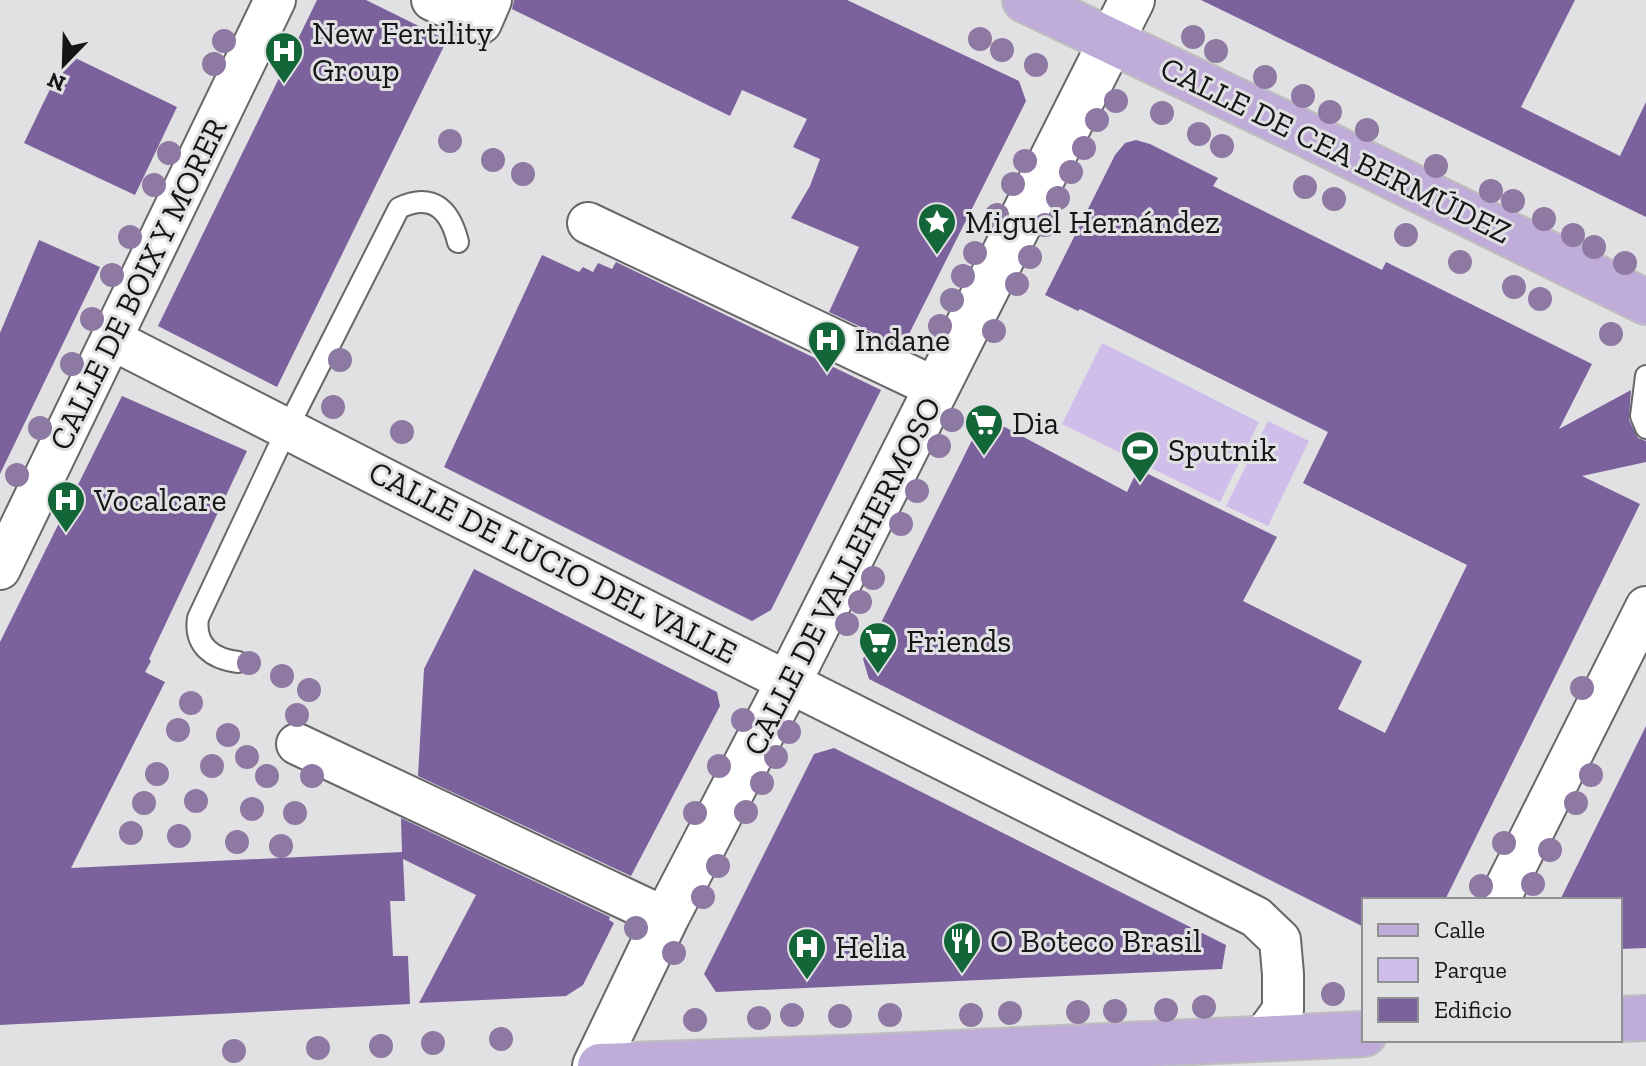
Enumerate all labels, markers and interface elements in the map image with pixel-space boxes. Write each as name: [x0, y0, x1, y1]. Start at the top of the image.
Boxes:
place label: New Fertility Group: [312, 14, 494, 89]
north arrow: [24, 24, 104, 104]
hospital icon: New Fertility Group: [263, 30, 305, 85]
street label: CALLE DE CEA BERMÚDEZ: [1154, 48, 1518, 252]
text: N: [43, 66, 69, 98]
street label: CALLE DE BOIX Y MORER: [41, 112, 235, 456]
place icon: Miguel Hernández: [916, 201, 958, 256]
place label: Miguel Hernández: [965, 203, 1220, 241]
hospital icon: Indane: [806, 319, 848, 374]
place label: Indane: [855, 321, 950, 359]
street label: CALLE DE VALLEHERMOSO: [735, 391, 949, 761]
supermarket icon: Dia: [963, 402, 1005, 457]
place label: Dia: [1012, 404, 1059, 442]
sports icon: Sputnik: [1119, 429, 1161, 484]
place label: Sputnik: [1168, 431, 1277, 469]
street label: CALLE DE LUCIO DEL VALLE: [363, 452, 743, 672]
hospital icon: Vocalcare: [45, 479, 87, 534]
place label: Vocalcare: [93, 481, 227, 519]
supermarket icon: Friends: [857, 620, 899, 675]
place label: Friends: [906, 622, 1011, 660]
legend: [1362, 898, 1622, 1042]
text: Calle: [1434, 915, 1485, 944]
restaurant icon: O Boteco Brasil: [941, 920, 983, 975]
place label: O Boteco Brasil: [990, 922, 1201, 960]
hospital icon: Helia: [786, 926, 828, 981]
place label: Helia: [835, 928, 906, 966]
text: Parque: [1434, 955, 1507, 984]
text: Edificio: [1434, 995, 1512, 1024]

